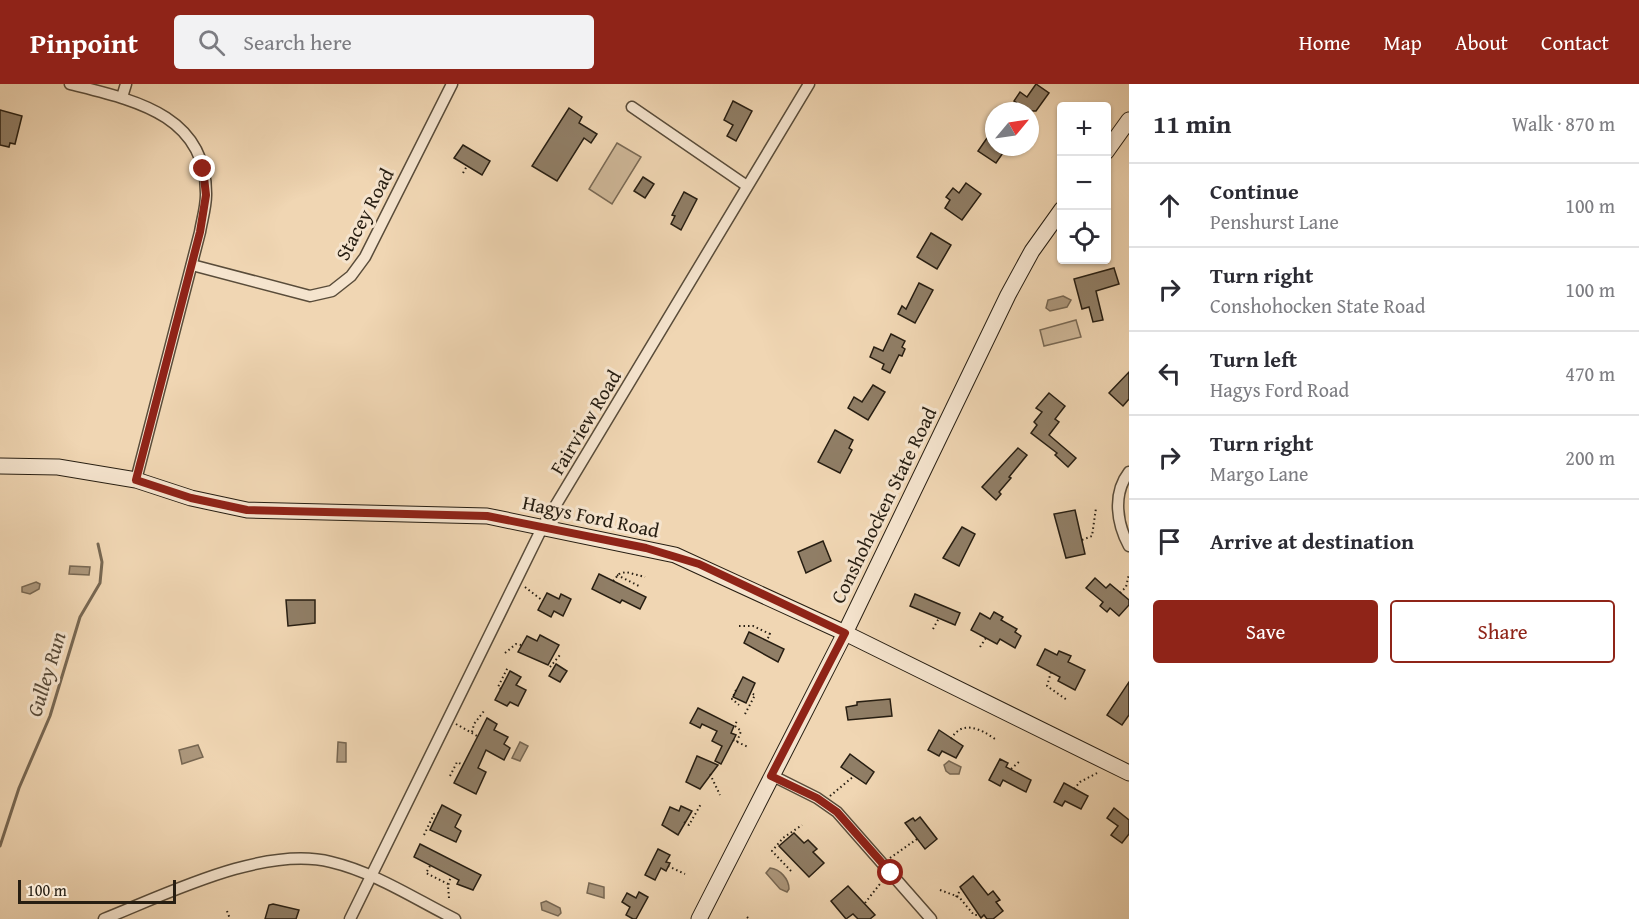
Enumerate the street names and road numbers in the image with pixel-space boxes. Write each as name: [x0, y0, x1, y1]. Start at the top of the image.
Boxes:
street label: Stacey Road: [328, 162, 401, 265]
street label: Fairview Road: [542, 364, 628, 480]
street label: Conshohocken State Road: [823, 402, 943, 608]
street label: Hagys Ford Road: [520, 487, 662, 545]

